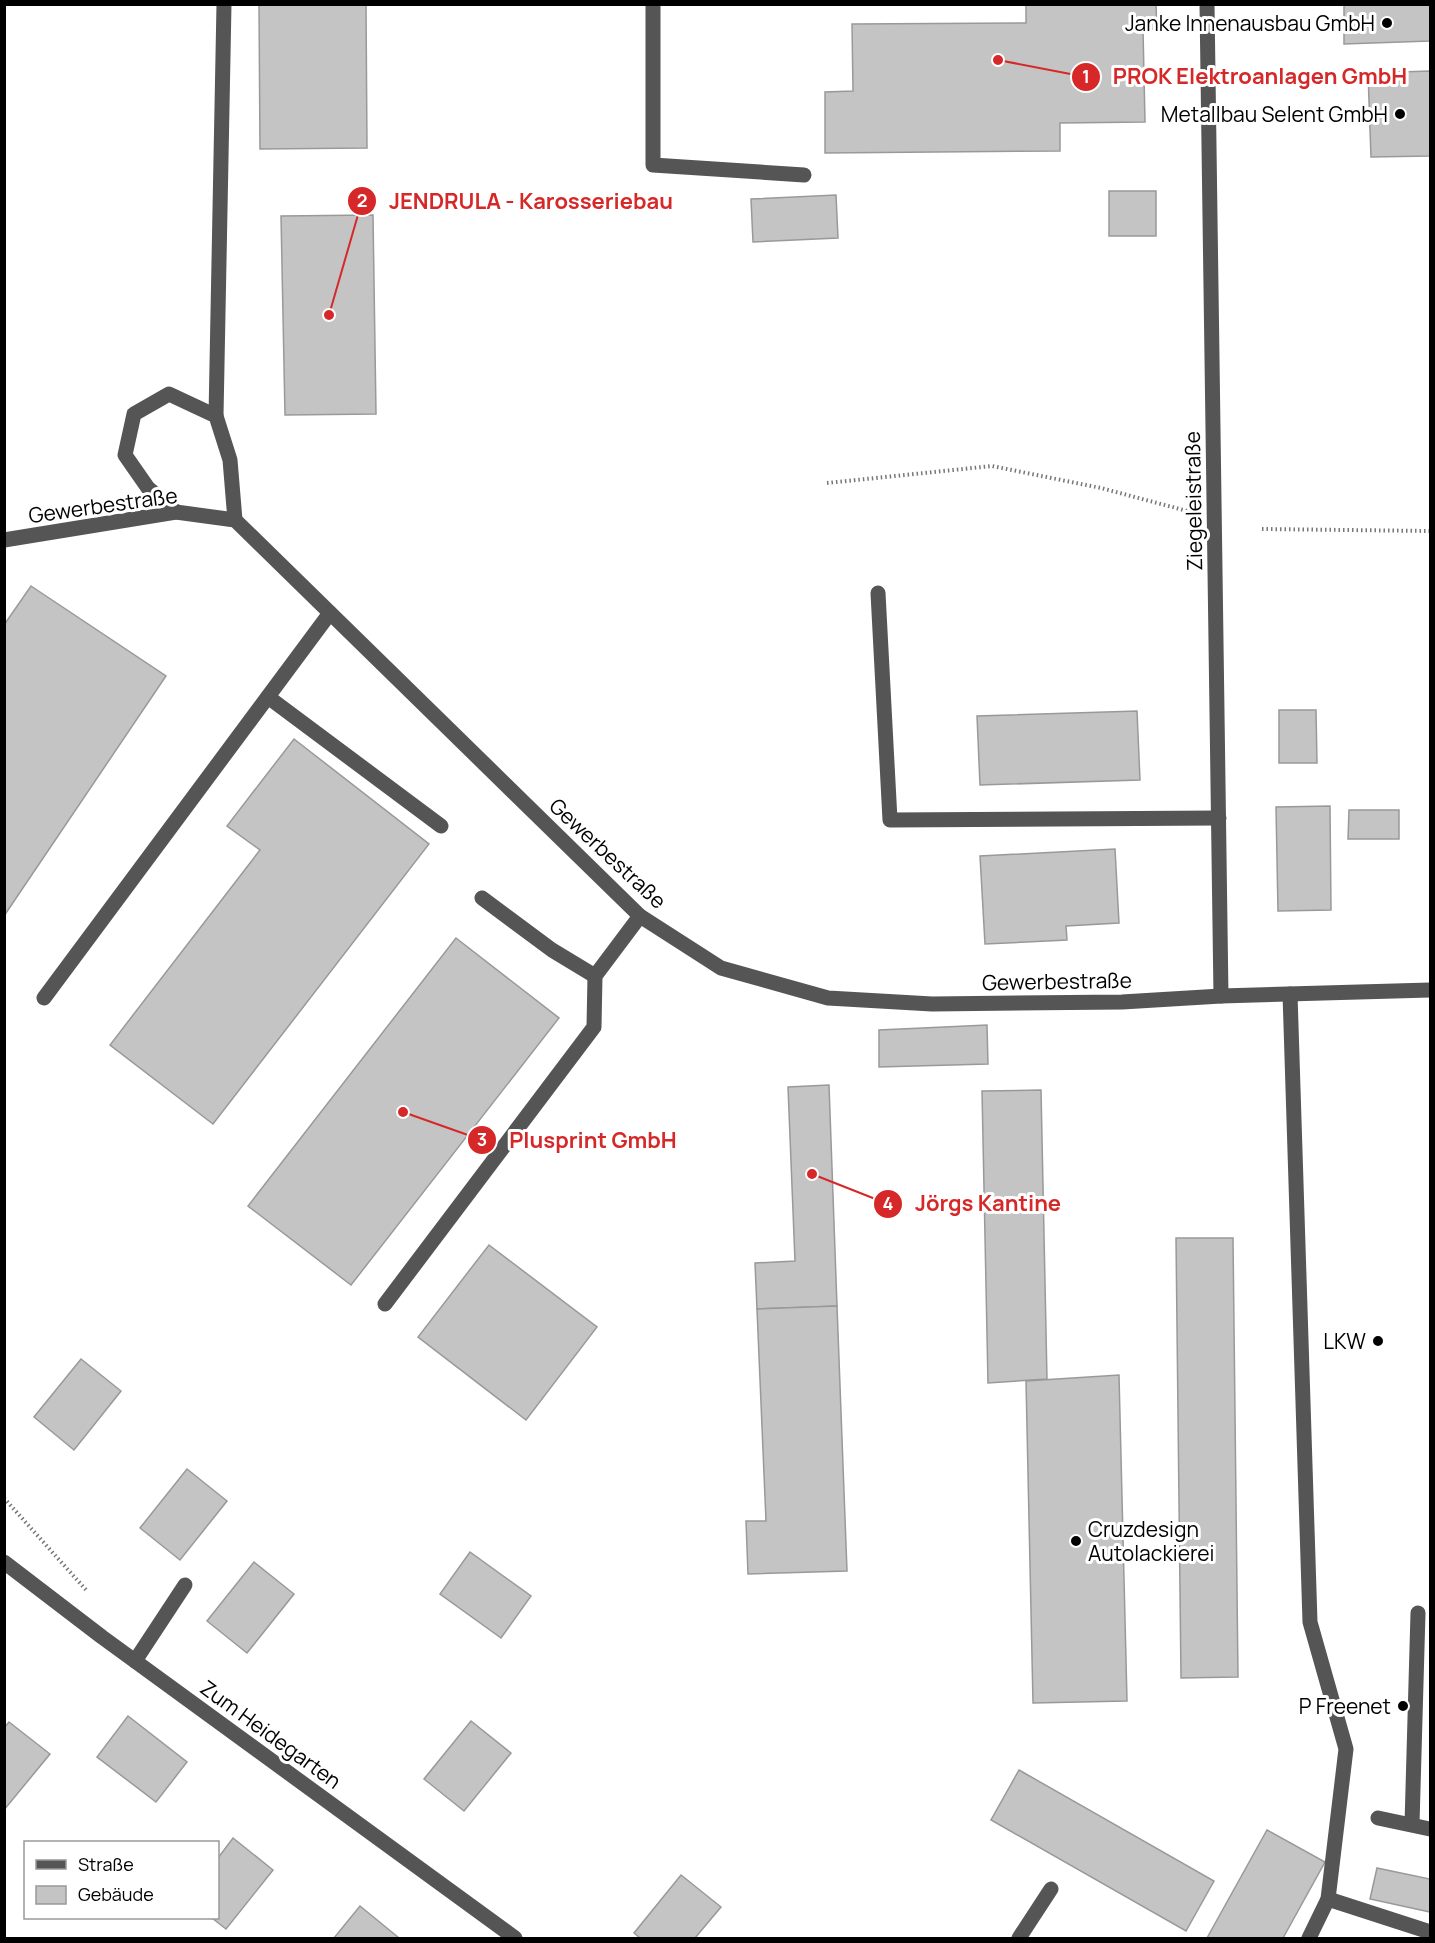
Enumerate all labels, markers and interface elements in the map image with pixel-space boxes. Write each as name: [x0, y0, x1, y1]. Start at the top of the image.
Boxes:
place label: Janke Innenausbau GmbH: [1125, 9, 1375, 37]
marker: Janke Innenausbau GmbH: [1380, 16, 1394, 30]
callout: PROK Elektroanlagen GmbH: [1071, 57, 1419, 97]
text: PROK Elektroanlagen GmbH: [1113, 61, 1407, 91]
text: 1: [1082, 64, 1090, 88]
place label: Metallbau Selent GmbH: [1161, 100, 1388, 128]
marker: Metallbau Selent GmbH: [1393, 107, 1407, 121]
callout: JENDRULA - Karosseriebau: [347, 181, 685, 221]
text: JENDRULA - Karosseriebau: [389, 186, 673, 216]
text: 2: [357, 188, 367, 212]
street label: Ziegeleistraße: [1178, 431, 1208, 571]
street label: Gewerbestraße: [27, 481, 179, 529]
street label: Gewerbestraße: [544, 792, 672, 914]
street label: Gewerbestraße: [982, 966, 1132, 996]
callout: Plusprint GmbH: [467, 1120, 689, 1160]
text: Plusprint GmbH: [509, 1125, 677, 1155]
text: 3: [477, 1127, 487, 1151]
callout: Jörgs Kantine: [873, 1184, 1073, 1224]
text: Jörgs Kantine: [915, 1188, 1061, 1218]
text: 4: [883, 1191, 894, 1215]
place label: LKW: [1323, 1327, 1366, 1355]
marker: LKW: [1371, 1334, 1385, 1348]
place label: Cruzdesign Autolackierei: [1088, 1515, 1215, 1567]
marker: Cruzdesign Autolackierei: [1069, 1534, 1083, 1548]
street label: Zum Heidegarten: [195, 1673, 347, 1795]
place label: P Freenet: [1299, 1692, 1391, 1720]
marker: P Freenet: [1396, 1699, 1410, 1713]
legend: [24, 1841, 219, 1919]
text: Straße: [78, 1852, 134, 1876]
text: Gebäude: [78, 1882, 154, 1906]

